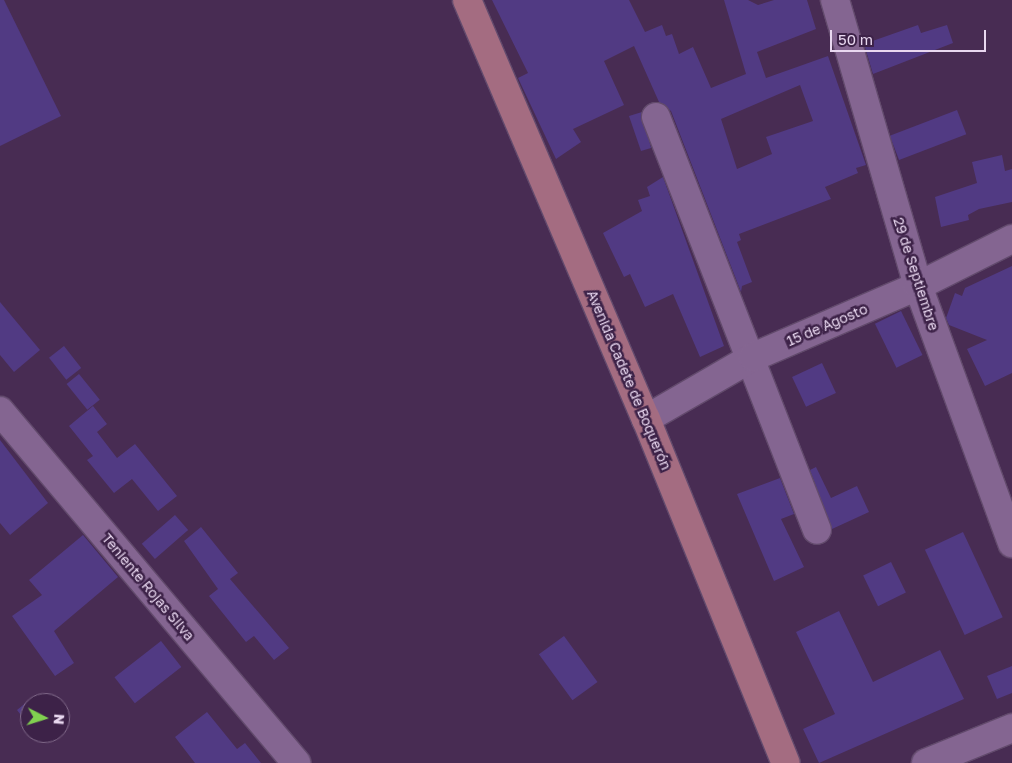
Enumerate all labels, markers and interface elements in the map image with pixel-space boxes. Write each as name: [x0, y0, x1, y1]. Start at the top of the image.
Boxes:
scale bar: [832, 20, 988, 52]
text: 50 m: [838, 30, 873, 48]
street label: 29 de Septiembre: [890, 215, 942, 333]
street label: Avenida Cadete de Boquerón: [583, 288, 675, 472]
street label: 15 de Agosto: [784, 300, 870, 350]
street label: Teniente Rojas Silva: [98, 530, 198, 644]
north arrow: [20, 693, 70, 743]
text: N: [51, 713, 68, 725]

